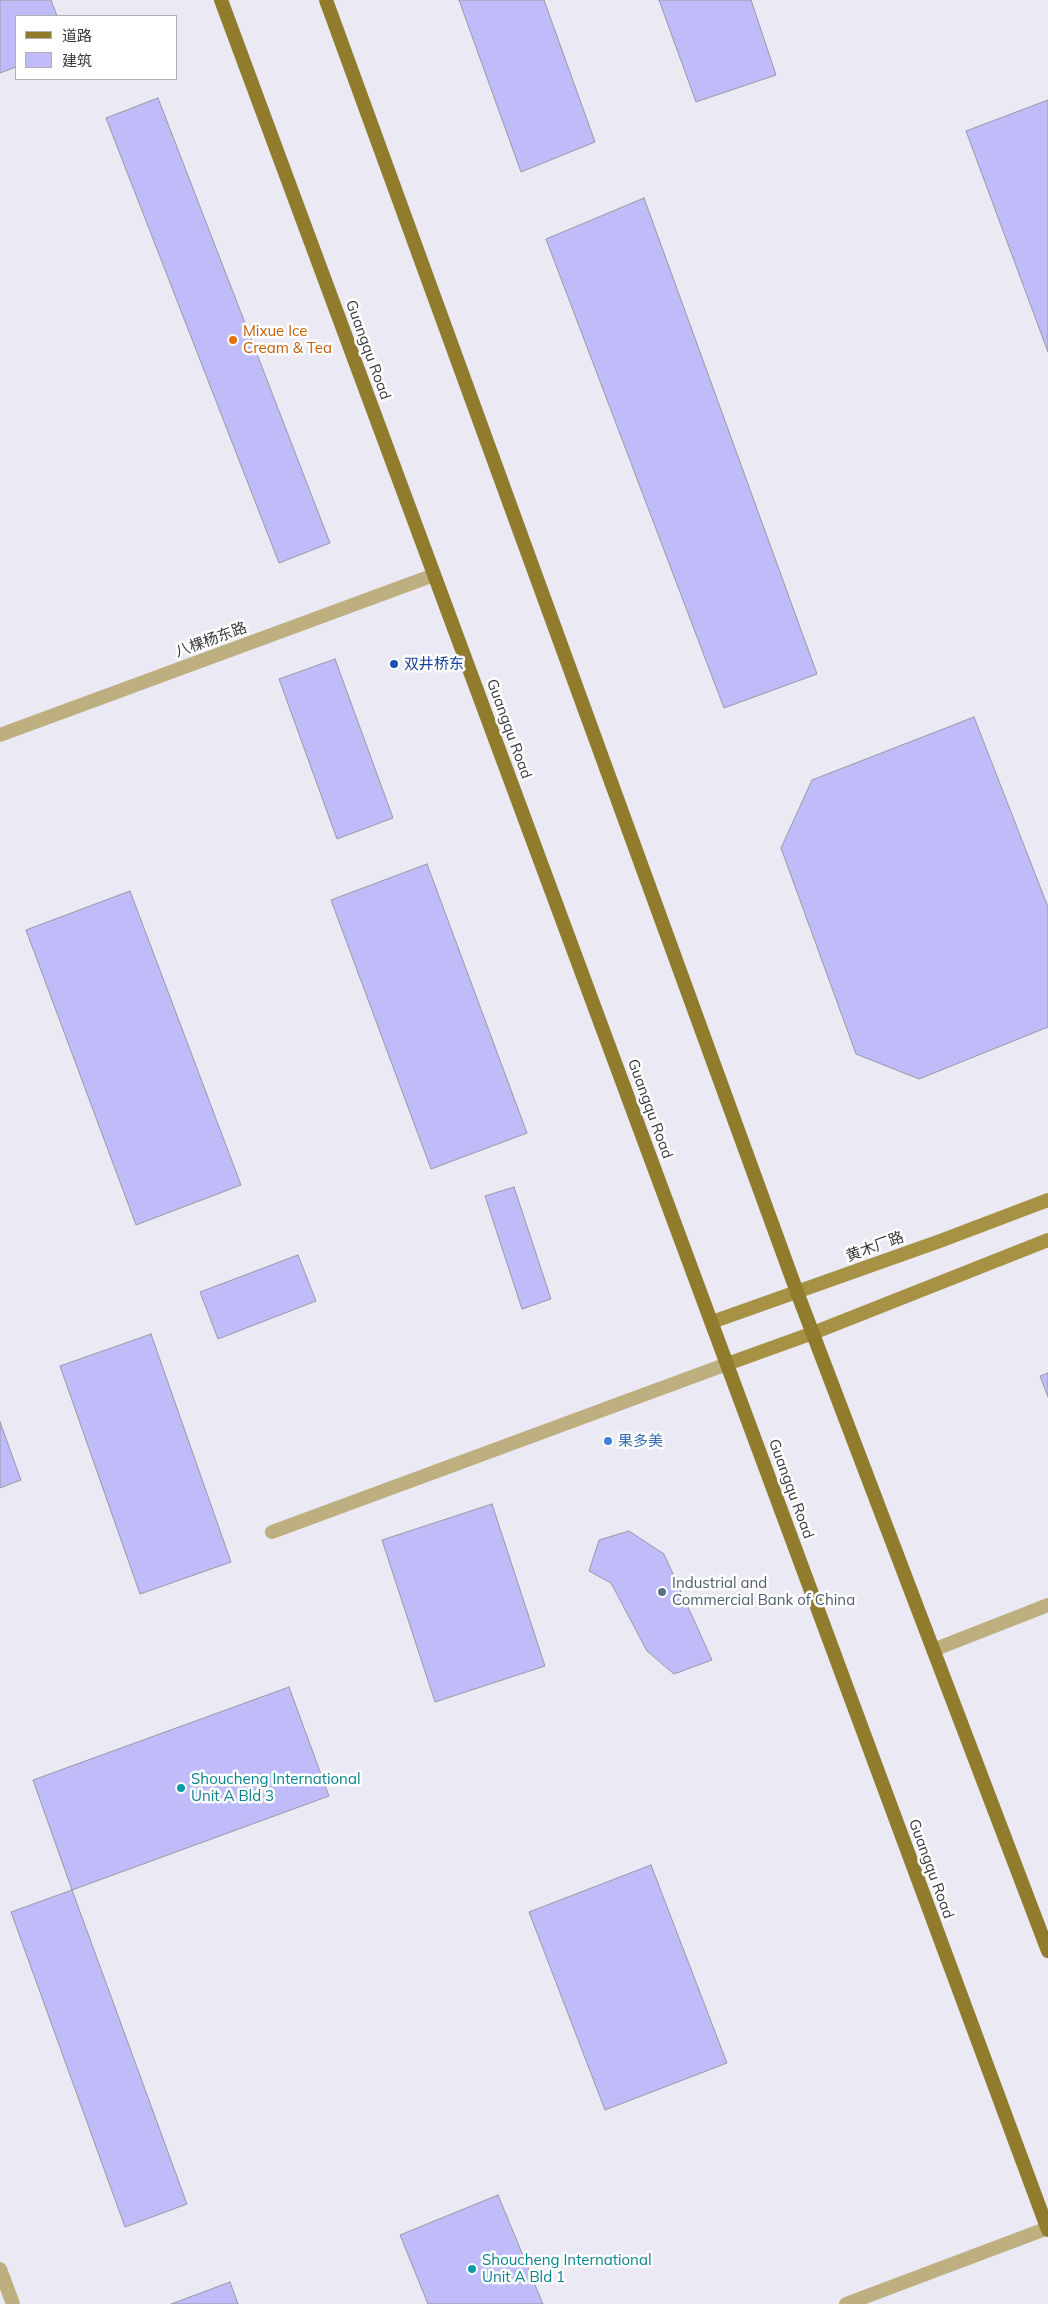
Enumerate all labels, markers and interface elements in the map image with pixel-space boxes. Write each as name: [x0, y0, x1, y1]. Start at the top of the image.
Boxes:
legend: [15, 15, 178, 80]
text: 道路: [62, 26, 92, 45]
text: 建筑: [62, 51, 92, 70]
street label: Guangqu Road: [342, 298, 394, 402]
place label: Mixue Ice Cream & Tea: [243, 322, 332, 357]
marker: Mixue Ice Cream & Tea: [227, 334, 239, 346]
street label: 八棵杨东路: [173, 619, 249, 661]
place label: 双井桥东: [404, 655, 464, 673]
marker: 双井桥东: [388, 658, 400, 670]
street label: Guangqu Road: [483, 677, 535, 781]
street label: Guangqu Road: [624, 1057, 676, 1161]
street label: 黄木厂路: [844, 1228, 906, 1266]
place label: 果多美: [618, 1432, 663, 1450]
marker: 果多美: [602, 1435, 614, 1447]
street label: Guangqu Road: [765, 1437, 817, 1541]
place label: Industrial and Commercial Bank of China: [672, 1574, 855, 1609]
marker: Industrial and Commercial Bank of China: [656, 1586, 668, 1598]
place label: Shoucheng International Unit A Bld 3: [191, 1770, 360, 1805]
marker: Shoucheng International Unit A Bld 3: [175, 1782, 187, 1794]
street label: Guangqu Road: [905, 1817, 957, 1921]
place label: Shoucheng International Unit A Bld 1: [482, 2251, 651, 2286]
marker: Shoucheng International Unit A Bld 1: [466, 2263, 478, 2275]

